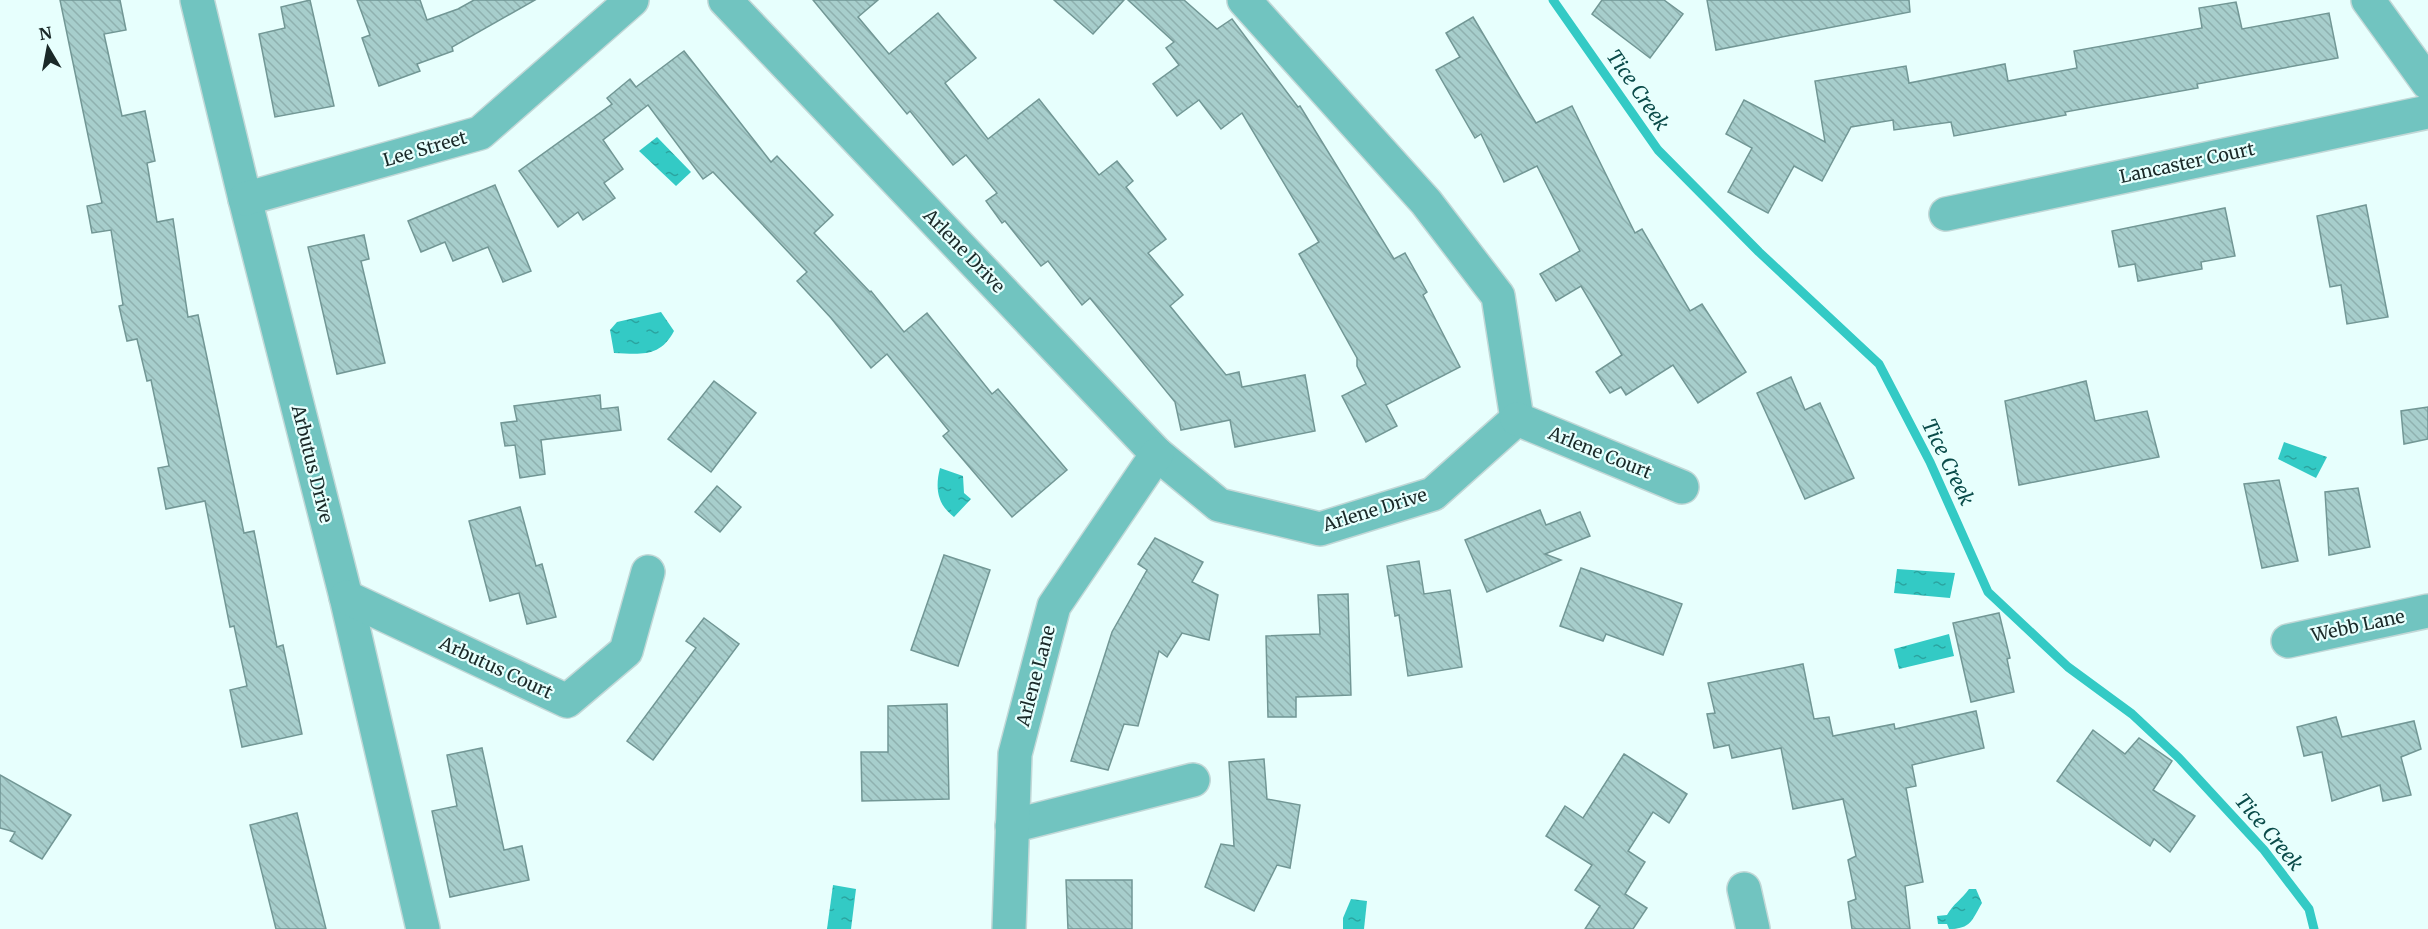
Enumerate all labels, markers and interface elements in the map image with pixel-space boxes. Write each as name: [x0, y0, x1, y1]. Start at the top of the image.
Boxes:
north arrow: [18, 18, 78, 78]
text: N: [37, 22, 54, 44]
water label: Tice Creek: [1602, 45, 1675, 135]
street label: Lee Street: [380, 126, 470, 171]
street label: Lancaster Court: [2117, 137, 2257, 188]
street label: Arlene Drive: [918, 203, 1010, 297]
street label: Arbutus Drive: [286, 402, 338, 525]
water label: Tice Creek: [1917, 415, 1980, 509]
street label: Arlene Court: [1544, 421, 1655, 484]
street label: Arlene Drive: [1319, 483, 1430, 537]
street label: Webb Lane: [2308, 604, 2407, 647]
street label: Arlene Lane: [1011, 623, 1060, 730]
street label: Arbutus Court: [435, 631, 556, 704]
water label: Tice Creek: [2230, 788, 2309, 875]

